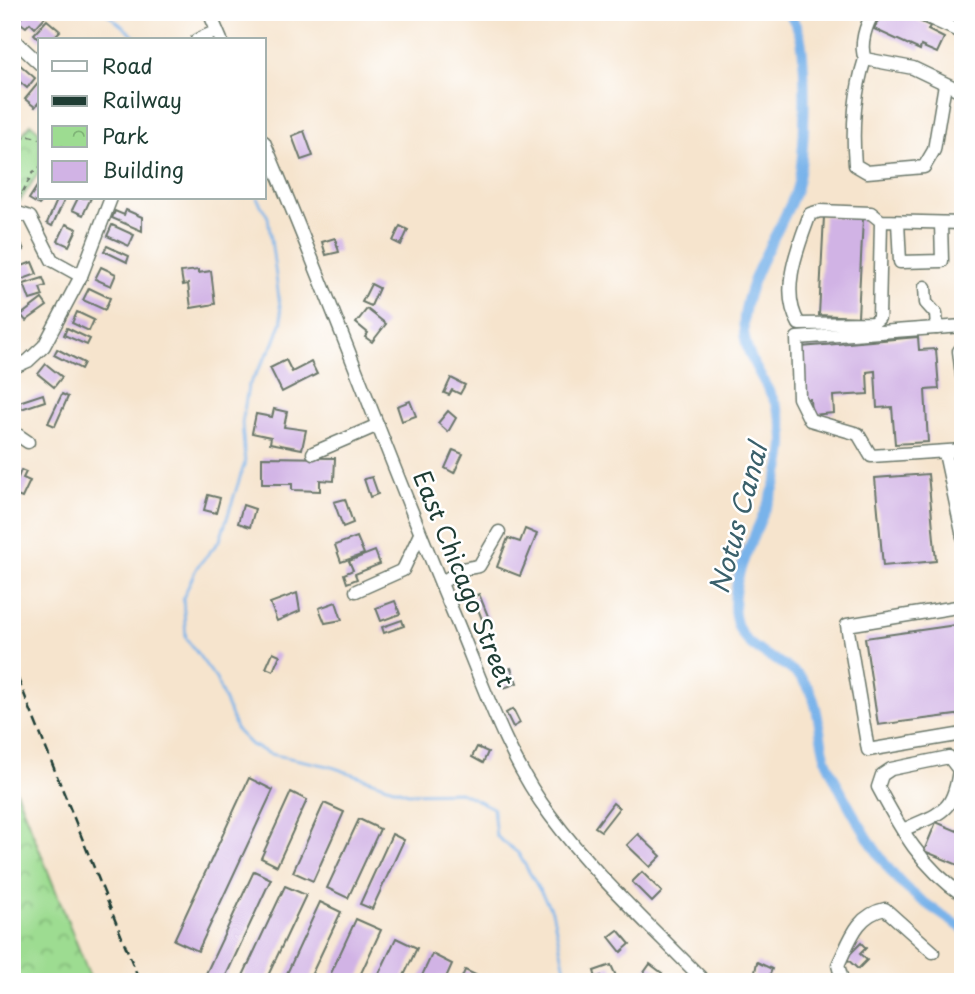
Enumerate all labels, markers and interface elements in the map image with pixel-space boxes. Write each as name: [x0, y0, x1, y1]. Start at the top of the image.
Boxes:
legend: [38, 38, 266, 200]
text: Road: [102, 49, 153, 81]
text: Railway: [102, 83, 182, 115]
text: Park: [102, 119, 149, 151]
text: Building: [102, 153, 184, 185]
water label: Notus Canal: [699, 435, 777, 598]
street label: East Chicago Street: [405, 465, 525, 692]

